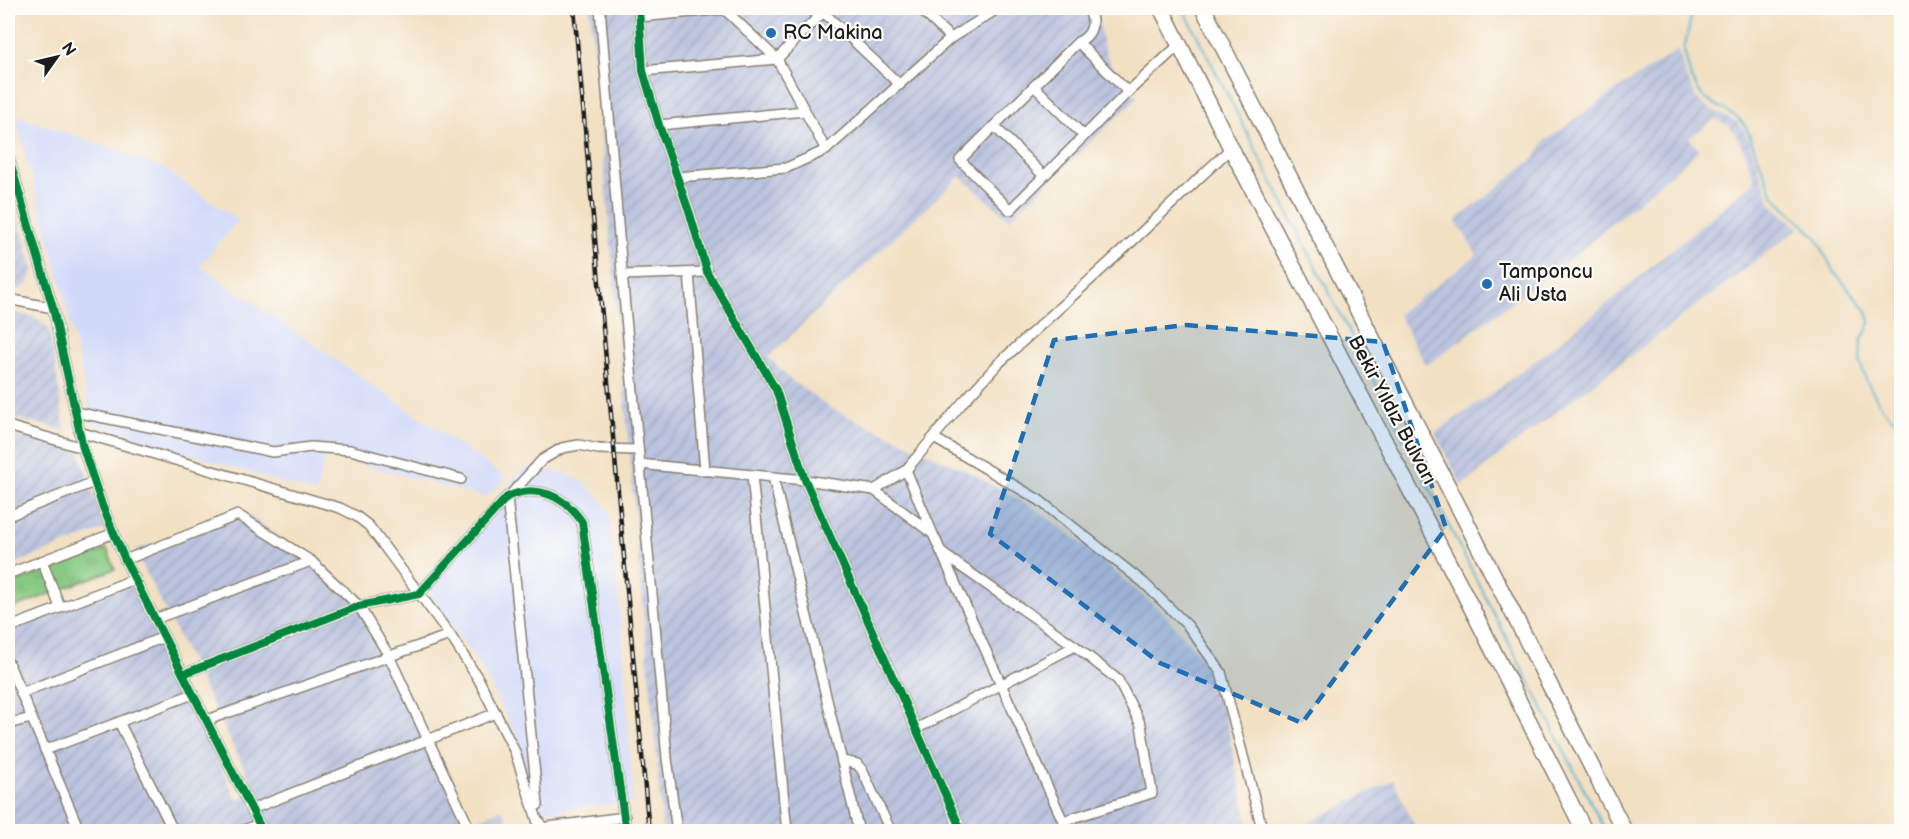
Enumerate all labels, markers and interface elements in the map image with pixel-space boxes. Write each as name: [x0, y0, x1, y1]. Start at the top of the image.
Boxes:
place label: RC Makina: [783, 21, 883, 45]
marker: RC Makina: [764, 26, 778, 40]
north arrow: [27, 27, 87, 87]
text: N: [57, 39, 79, 60]
place label: Tamponcu Ali Usta: [1499, 260, 1593, 307]
marker: Tamponcu Ali Usta: [1480, 277, 1494, 291]
street label: Bekir Yıldız Bulvarı: [1343, 331, 1441, 489]

